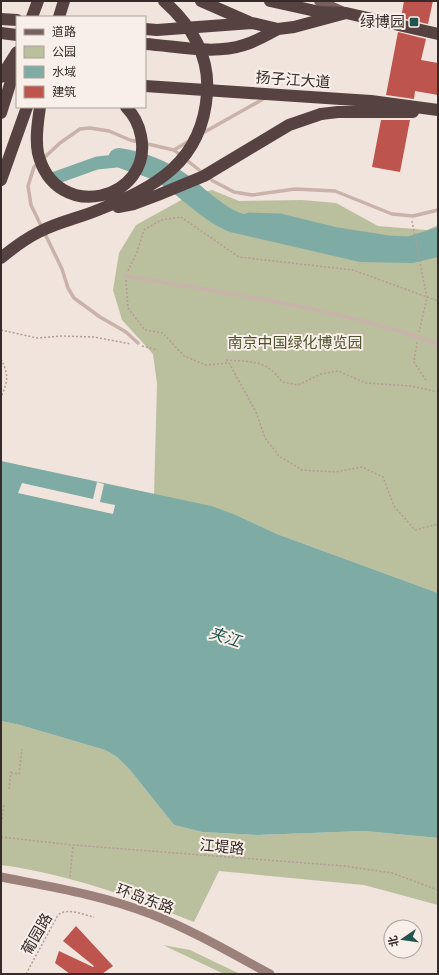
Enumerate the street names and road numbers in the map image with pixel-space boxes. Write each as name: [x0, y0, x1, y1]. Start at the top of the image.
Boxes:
street label: 扬子江大道: [255, 68, 331, 92]
street label: 江堤路: [199, 836, 245, 858]
street label: 环岛东路: [114, 880, 176, 918]
street label: 葡园路: [18, 910, 56, 958]

